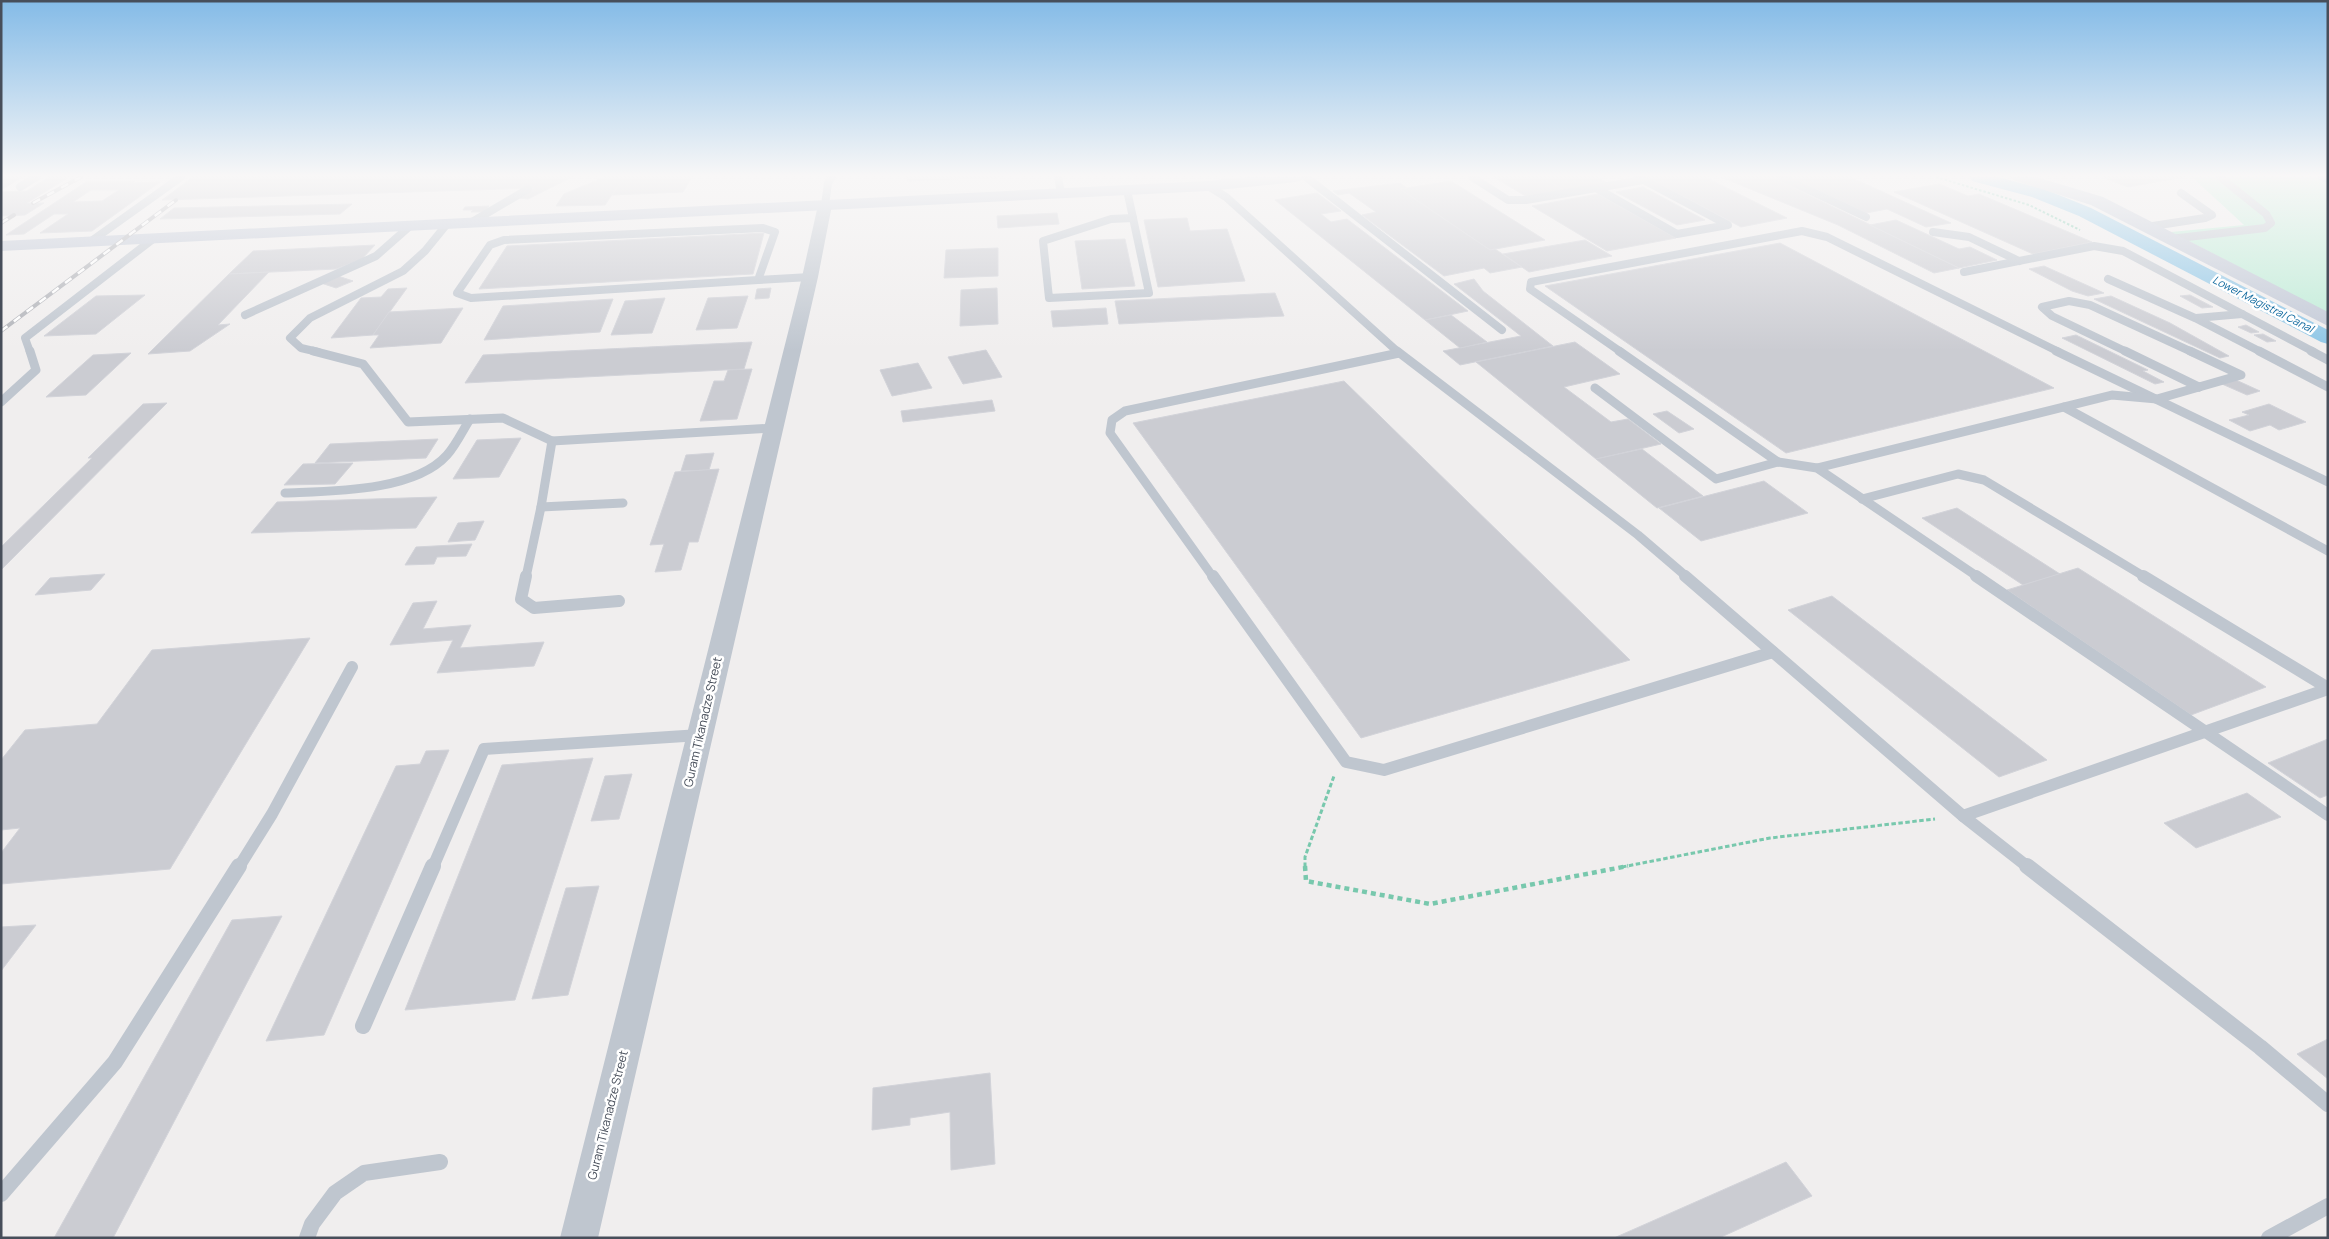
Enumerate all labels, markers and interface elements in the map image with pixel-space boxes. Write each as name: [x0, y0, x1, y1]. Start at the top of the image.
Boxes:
water label: Lower Magistral Canal: [2210, 272, 2317, 336]
street label: Guram Tikanadze Street: [679, 655, 726, 789]
street label: Guram Tikanadze Street: [583, 1048, 632, 1181]

